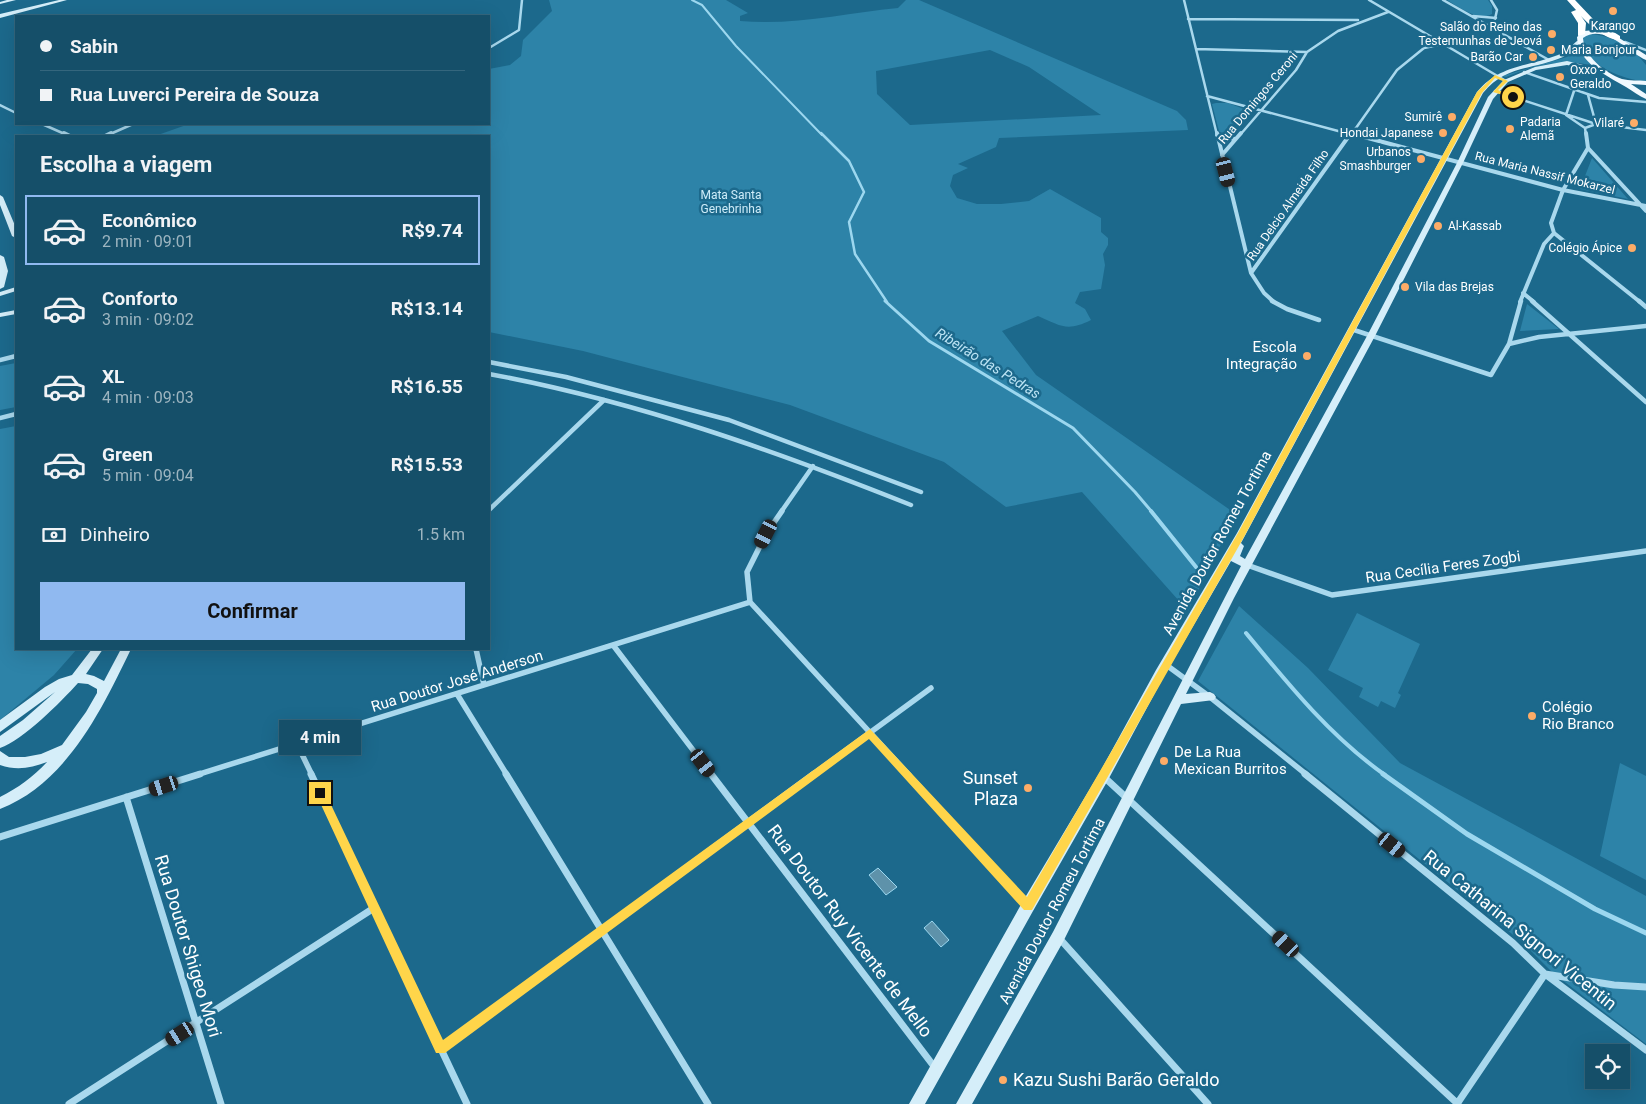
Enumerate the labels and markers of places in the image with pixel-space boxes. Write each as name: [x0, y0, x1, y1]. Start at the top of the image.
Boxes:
marker: Karango: [1607, 5, 1619, 17]
place label: Karango: [1591, 19, 1635, 33]
place label: Salão do Reino das Testemunhas de Jeová: [1418, 20, 1542, 48]
marker: Salão do Reino das Testemunhas de Jeová: [1546, 28, 1558, 40]
place label: Maria Bonjour: [1561, 43, 1636, 57]
marker: Maria Bonjour: [1545, 44, 1557, 56]
place label: Barão Car: [1470, 50, 1523, 64]
marker: Barão Car: [1527, 51, 1539, 63]
place label: Oxxo - Geraldo: [1570, 63, 1612, 91]
marker: Oxxo - Geraldo: [1554, 71, 1566, 83]
place label: Sumirê: [1405, 110, 1442, 124]
marker: Sumirê: [1446, 111, 1458, 123]
place label: Padaria Alemã: [1520, 115, 1561, 143]
place label: Vilaré: [1594, 116, 1624, 130]
marker: Vilaré: [1628, 117, 1640, 129]
marker: Padaria Alemã: [1504, 123, 1516, 135]
place label: Hondai Japanese: [1340, 126, 1433, 140]
marker: Hondai Japanese: [1437, 127, 1449, 139]
place label: Urbanos Smashburger: [1340, 145, 1411, 173]
marker: Urbanos Smashburger: [1415, 153, 1427, 165]
place label: Al-Kassab: [1448, 219, 1502, 233]
marker: Al-Kassab: [1432, 220, 1444, 232]
place label: Colégio Ápice: [1548, 240, 1622, 255]
marker: Colégio Ápice: [1626, 242, 1638, 254]
place label: Vila das Brejas: [1415, 280, 1494, 294]
marker: Vila das Brejas: [1399, 281, 1411, 293]
place label: Escola Integração: [1226, 338, 1297, 373]
marker: Escola Integração: [1301, 350, 1313, 362]
place label: Colégio Rio Branco: [1542, 698, 1614, 733]
marker: Colégio Rio Branco: [1526, 710, 1538, 722]
place label: De La Rua Mexican Burritos: [1174, 743, 1287, 778]
marker: De La Rua Mexican Burritos: [1158, 755, 1170, 767]
place label: Sunset Plaza: [963, 767, 1018, 809]
marker: Sunset Plaza: [1022, 782, 1034, 794]
place label: Kazu Sushi Barão Geraldo: [1013, 1069, 1219, 1090]
marker: Kazu Sushi Barão Geraldo: [997, 1074, 1009, 1086]

